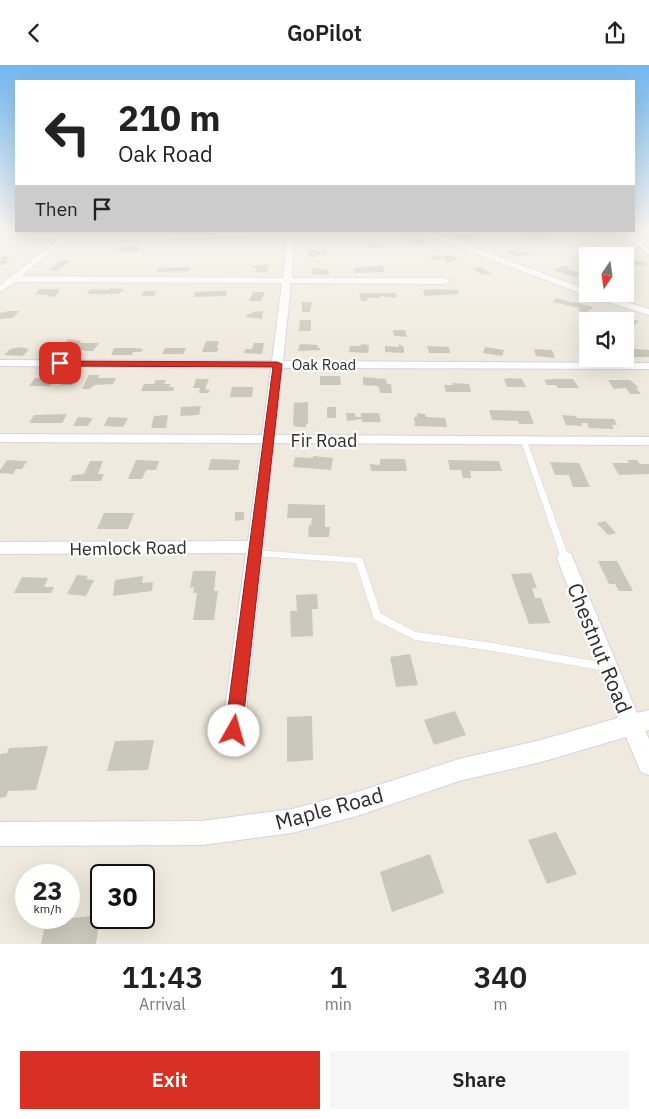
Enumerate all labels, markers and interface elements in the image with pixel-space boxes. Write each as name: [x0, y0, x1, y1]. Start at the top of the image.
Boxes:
text: GoPilot: [287, 18, 362, 47]
icon: back: [20, 19, 48, 47]
icon: share: [601, 19, 629, 47]
text: 210 m: [118, 95, 221, 141]
icon: left: [35, 100, 100, 165]
text: Oak Road: [118, 139, 213, 168]
icon: arrive: [88, 195, 116, 223]
text: Then: [35, 197, 78, 221]
north arrow: [579, 247, 634, 303]
map controls: [579, 247, 634, 367]
button: sound: [579, 312, 634, 367]
pin: [39, 342, 81, 384]
icon: arrive: [46, 349, 74, 377]
street label: Oak Road: [292, 355, 356, 374]
street label: Fir Road: [291, 429, 357, 452]
street label: Hemlock Road: [69, 535, 187, 561]
street label: Chestnut Road: [561, 579, 639, 717]
position arrow: [207, 704, 259, 756]
street label: Maple Road: [272, 780, 386, 836]
speed limit sign: 30: [90, 864, 155, 929]
text: 23: [32, 874, 63, 907]
text: km/h: [33, 901, 62, 916]
text: 11:43: [122, 957, 203, 996]
text: 1: [329, 957, 347, 996]
text: 340: [473, 957, 527, 996]
text: Arrival: [139, 994, 186, 1014]
text: min: [325, 994, 352, 1014]
text: m: [493, 994, 507, 1014]
button: Exit: [20, 1051, 320, 1109]
button: Share: [330, 1051, 629, 1109]

